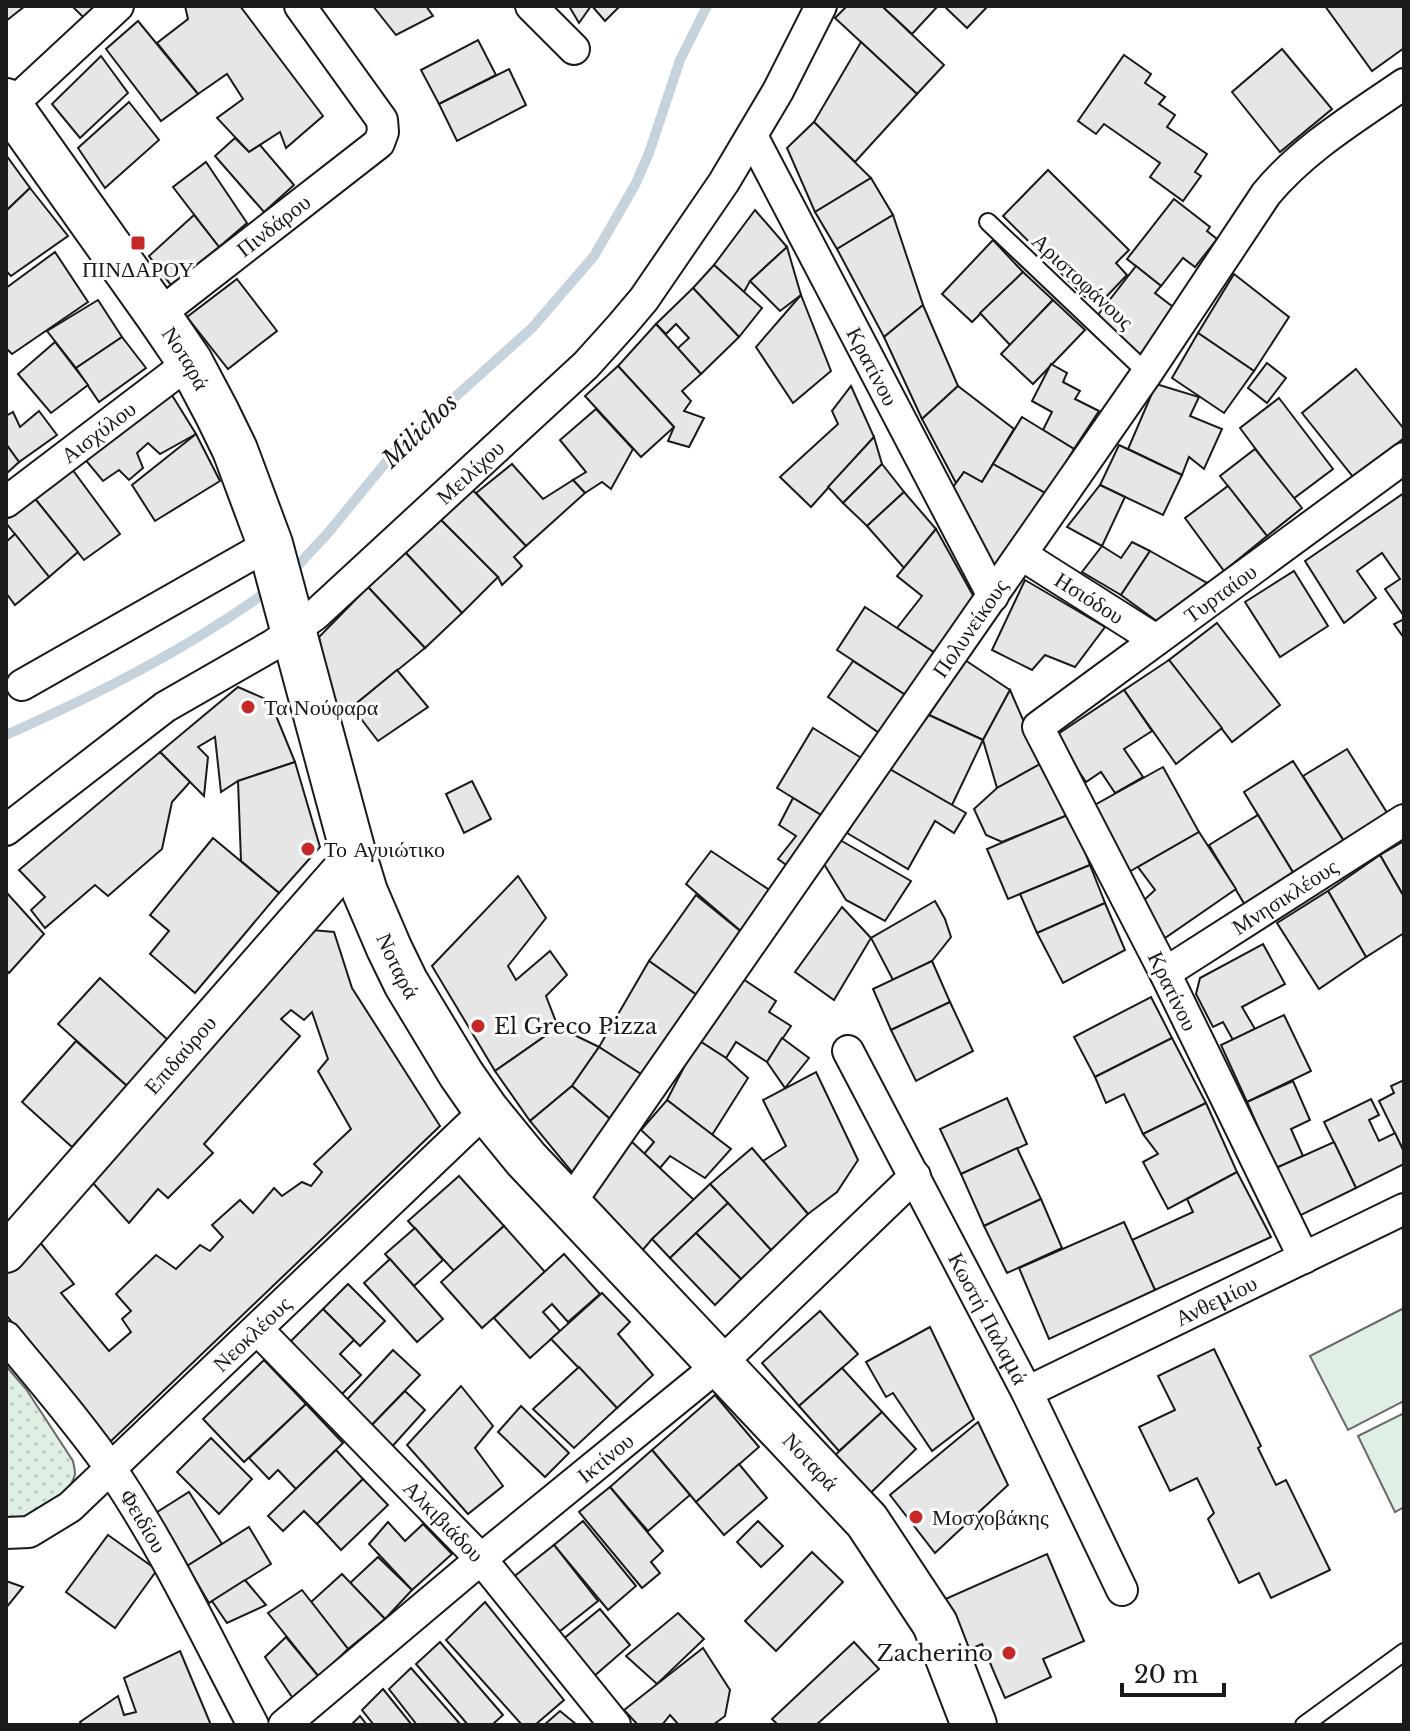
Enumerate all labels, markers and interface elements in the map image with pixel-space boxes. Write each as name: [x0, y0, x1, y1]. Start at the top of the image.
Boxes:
street label: Πινδάρου: [231, 188, 316, 263]
street label: Αριστοφάνους: [1026, 227, 1139, 336]
marker: ΠΙΝΔΑΡΟΥ: [129, 234, 147, 252]
place label: ΠΙΝΔΑΡΟΥ: [82, 256, 194, 283]
street label: Νοταρά: [156, 321, 216, 395]
street label: Κρατίνου: [841, 323, 904, 411]
water label: Milichos: [375, 388, 463, 474]
street label: Αισχύλου: [56, 395, 141, 469]
street label: Μειλίχου: [431, 434, 510, 510]
street label: Τυρταίου: [1179, 558, 1262, 629]
street label: Ησιόδου: [1050, 566, 1129, 630]
street label: Πολυνείκους: [926, 573, 1014, 683]
place label: Τα Νούφαρα: [264, 694, 379, 721]
marker: Τα Νούφαρα: [239, 698, 257, 716]
place label: Το Αγυιώτικο: [324, 836, 445, 863]
marker: Το Αγυιώτικο: [299, 840, 317, 858]
street label: Μνησικλέους: [1227, 853, 1343, 941]
street label: Νοταρά: [370, 929, 426, 1004]
street label: Κρατίνου: [1142, 947, 1203, 1035]
street label: Επιδαύρου: [139, 1010, 222, 1100]
place label: El Greco Pizza: [494, 1013, 658, 1040]
marker: El Greco Pizza: [469, 1017, 487, 1035]
street label: Κωστή Παλαμά: [942, 1248, 1034, 1390]
street label: Ανθεμίου: [1171, 1269, 1262, 1332]
street label: Νεοκλέους: [207, 1290, 297, 1378]
street label: Ικτίνου: [572, 1427, 639, 1489]
street label: Νοταρά: [777, 1427, 845, 1497]
street label: Αλκιβιάδου: [398, 1475, 490, 1568]
street label: Φειδίου: [114, 1484, 173, 1558]
place label: Μοσχοβάκης: [932, 1504, 1049, 1531]
marker: Μοσχοβάκης: [907, 1508, 925, 1526]
place label: Zacherino: [877, 1640, 993, 1667]
marker: Zacherino: [1000, 1644, 1018, 1662]
scale bar: [1122, 1647, 1224, 1697]
text: 20 m: [1134, 1660, 1199, 1689]

